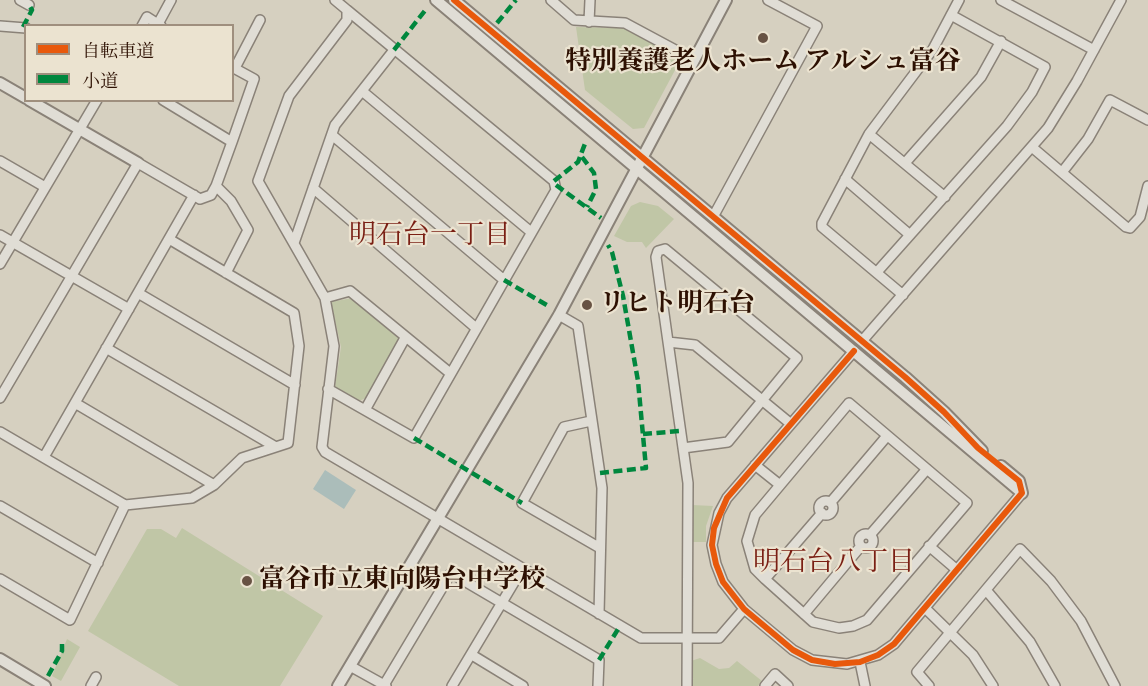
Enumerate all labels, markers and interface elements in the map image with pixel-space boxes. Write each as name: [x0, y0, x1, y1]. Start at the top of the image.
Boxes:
legend: [24, 24, 234, 102]
marker: 特別養護老人ホーム アルシュ富谷: [756, 31, 770, 45]
text: 自転車道: [82, 40, 154, 63]
place label: 特別養護老人ホーム アルシュ富谷: [565, 47, 961, 79]
text: 小道: [82, 70, 118, 93]
district label: 明石台一丁目: [349, 221, 511, 253]
place label: リヒト明石台: [599, 289, 755, 321]
marker: リヒト明石台: [580, 298, 594, 312]
district label: 明石台八丁目: [753, 548, 915, 580]
place label: 富谷市立東向陽台中学校: [259, 565, 545, 597]
marker: 富谷市立東向陽台中学校: [240, 574, 254, 588]

